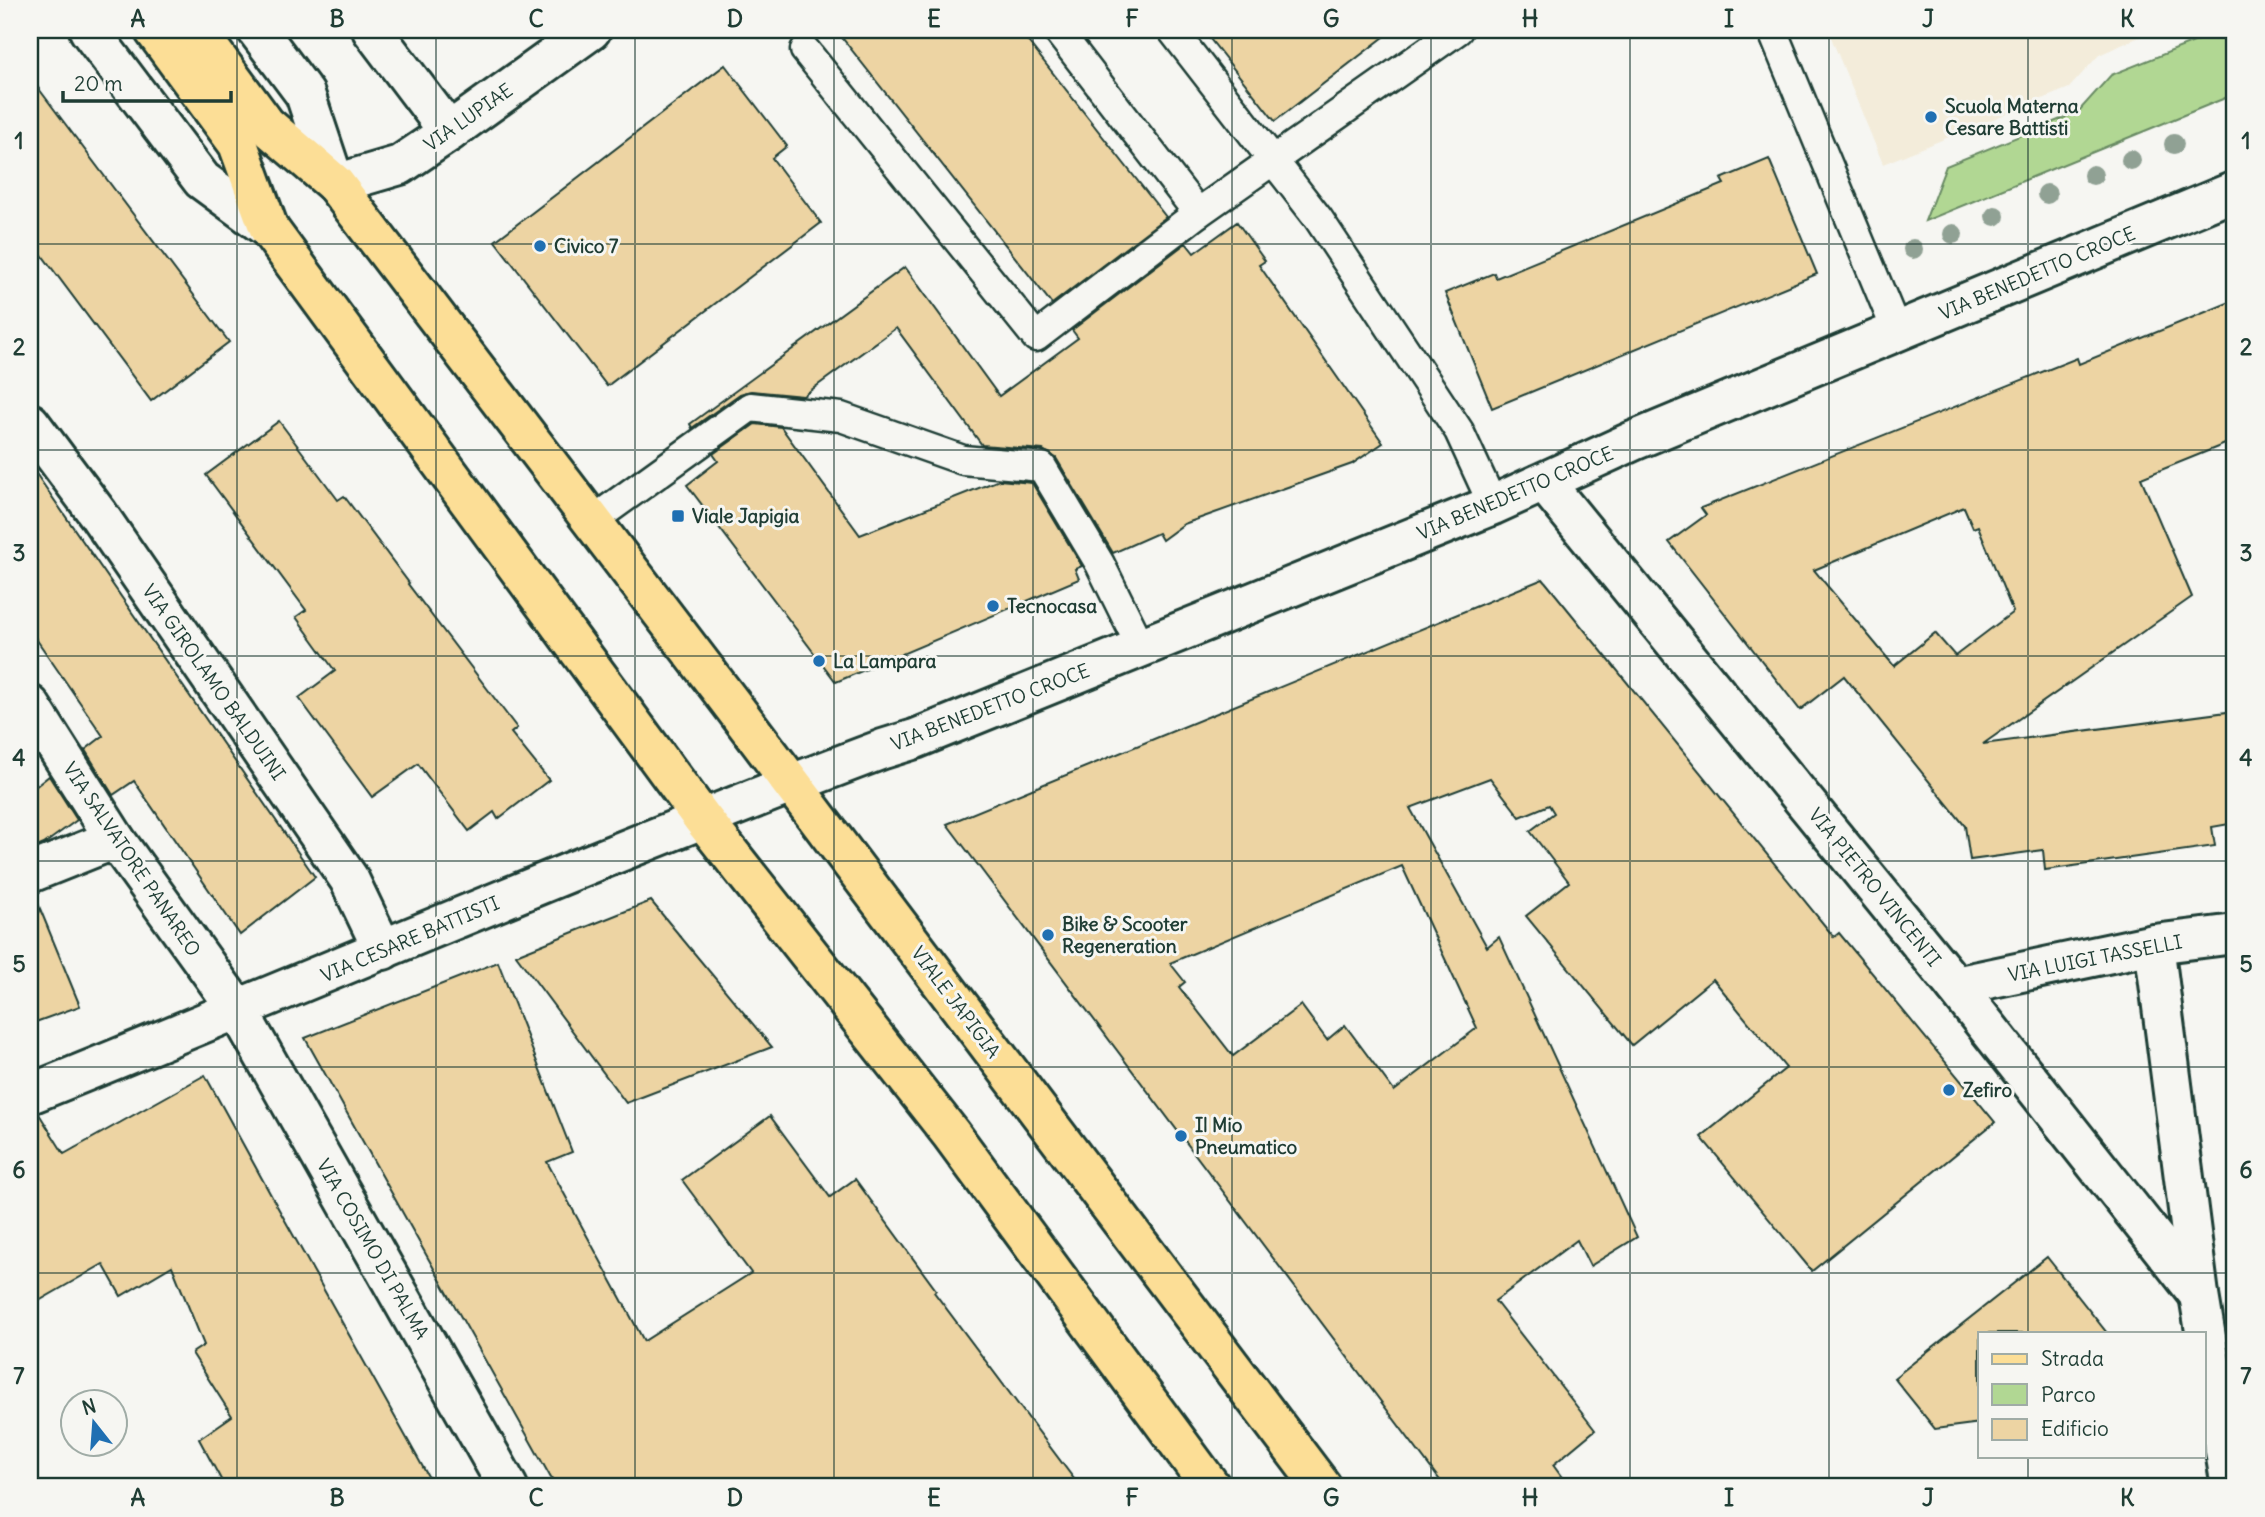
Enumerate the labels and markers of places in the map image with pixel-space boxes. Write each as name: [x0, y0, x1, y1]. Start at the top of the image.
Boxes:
place label: Scuola Materna Cesare Battisti: [1945, 94, 2079, 140]
marker: Scuola Materna Cesare Battisti: [1923, 109, 1939, 125]
place label: Civico 7: [554, 234, 619, 258]
marker: Civico 7: [532, 238, 548, 254]
place label: Viale Japigia: [692, 504, 799, 528]
marker: Viale Japigia: [670, 508, 686, 524]
place label: Tecnocasa: [1007, 594, 1097, 618]
marker: Tecnocasa: [985, 598, 1001, 614]
place label: La Lampara: [833, 649, 937, 673]
marker: La Lampara: [811, 653, 827, 669]
place label: Bike & Scooter Regeneration: [1062, 912, 1188, 958]
marker: Bike & Scooter Regeneration: [1040, 927, 1056, 943]
place label: Zefiro: [1963, 1078, 2012, 1102]
marker: Zefiro: [1941, 1082, 1957, 1098]
place label: Il Mio Pneumatico: [1195, 1113, 1297, 1159]
marker: Il Mio Pneumatico: [1173, 1128, 1189, 1144]

